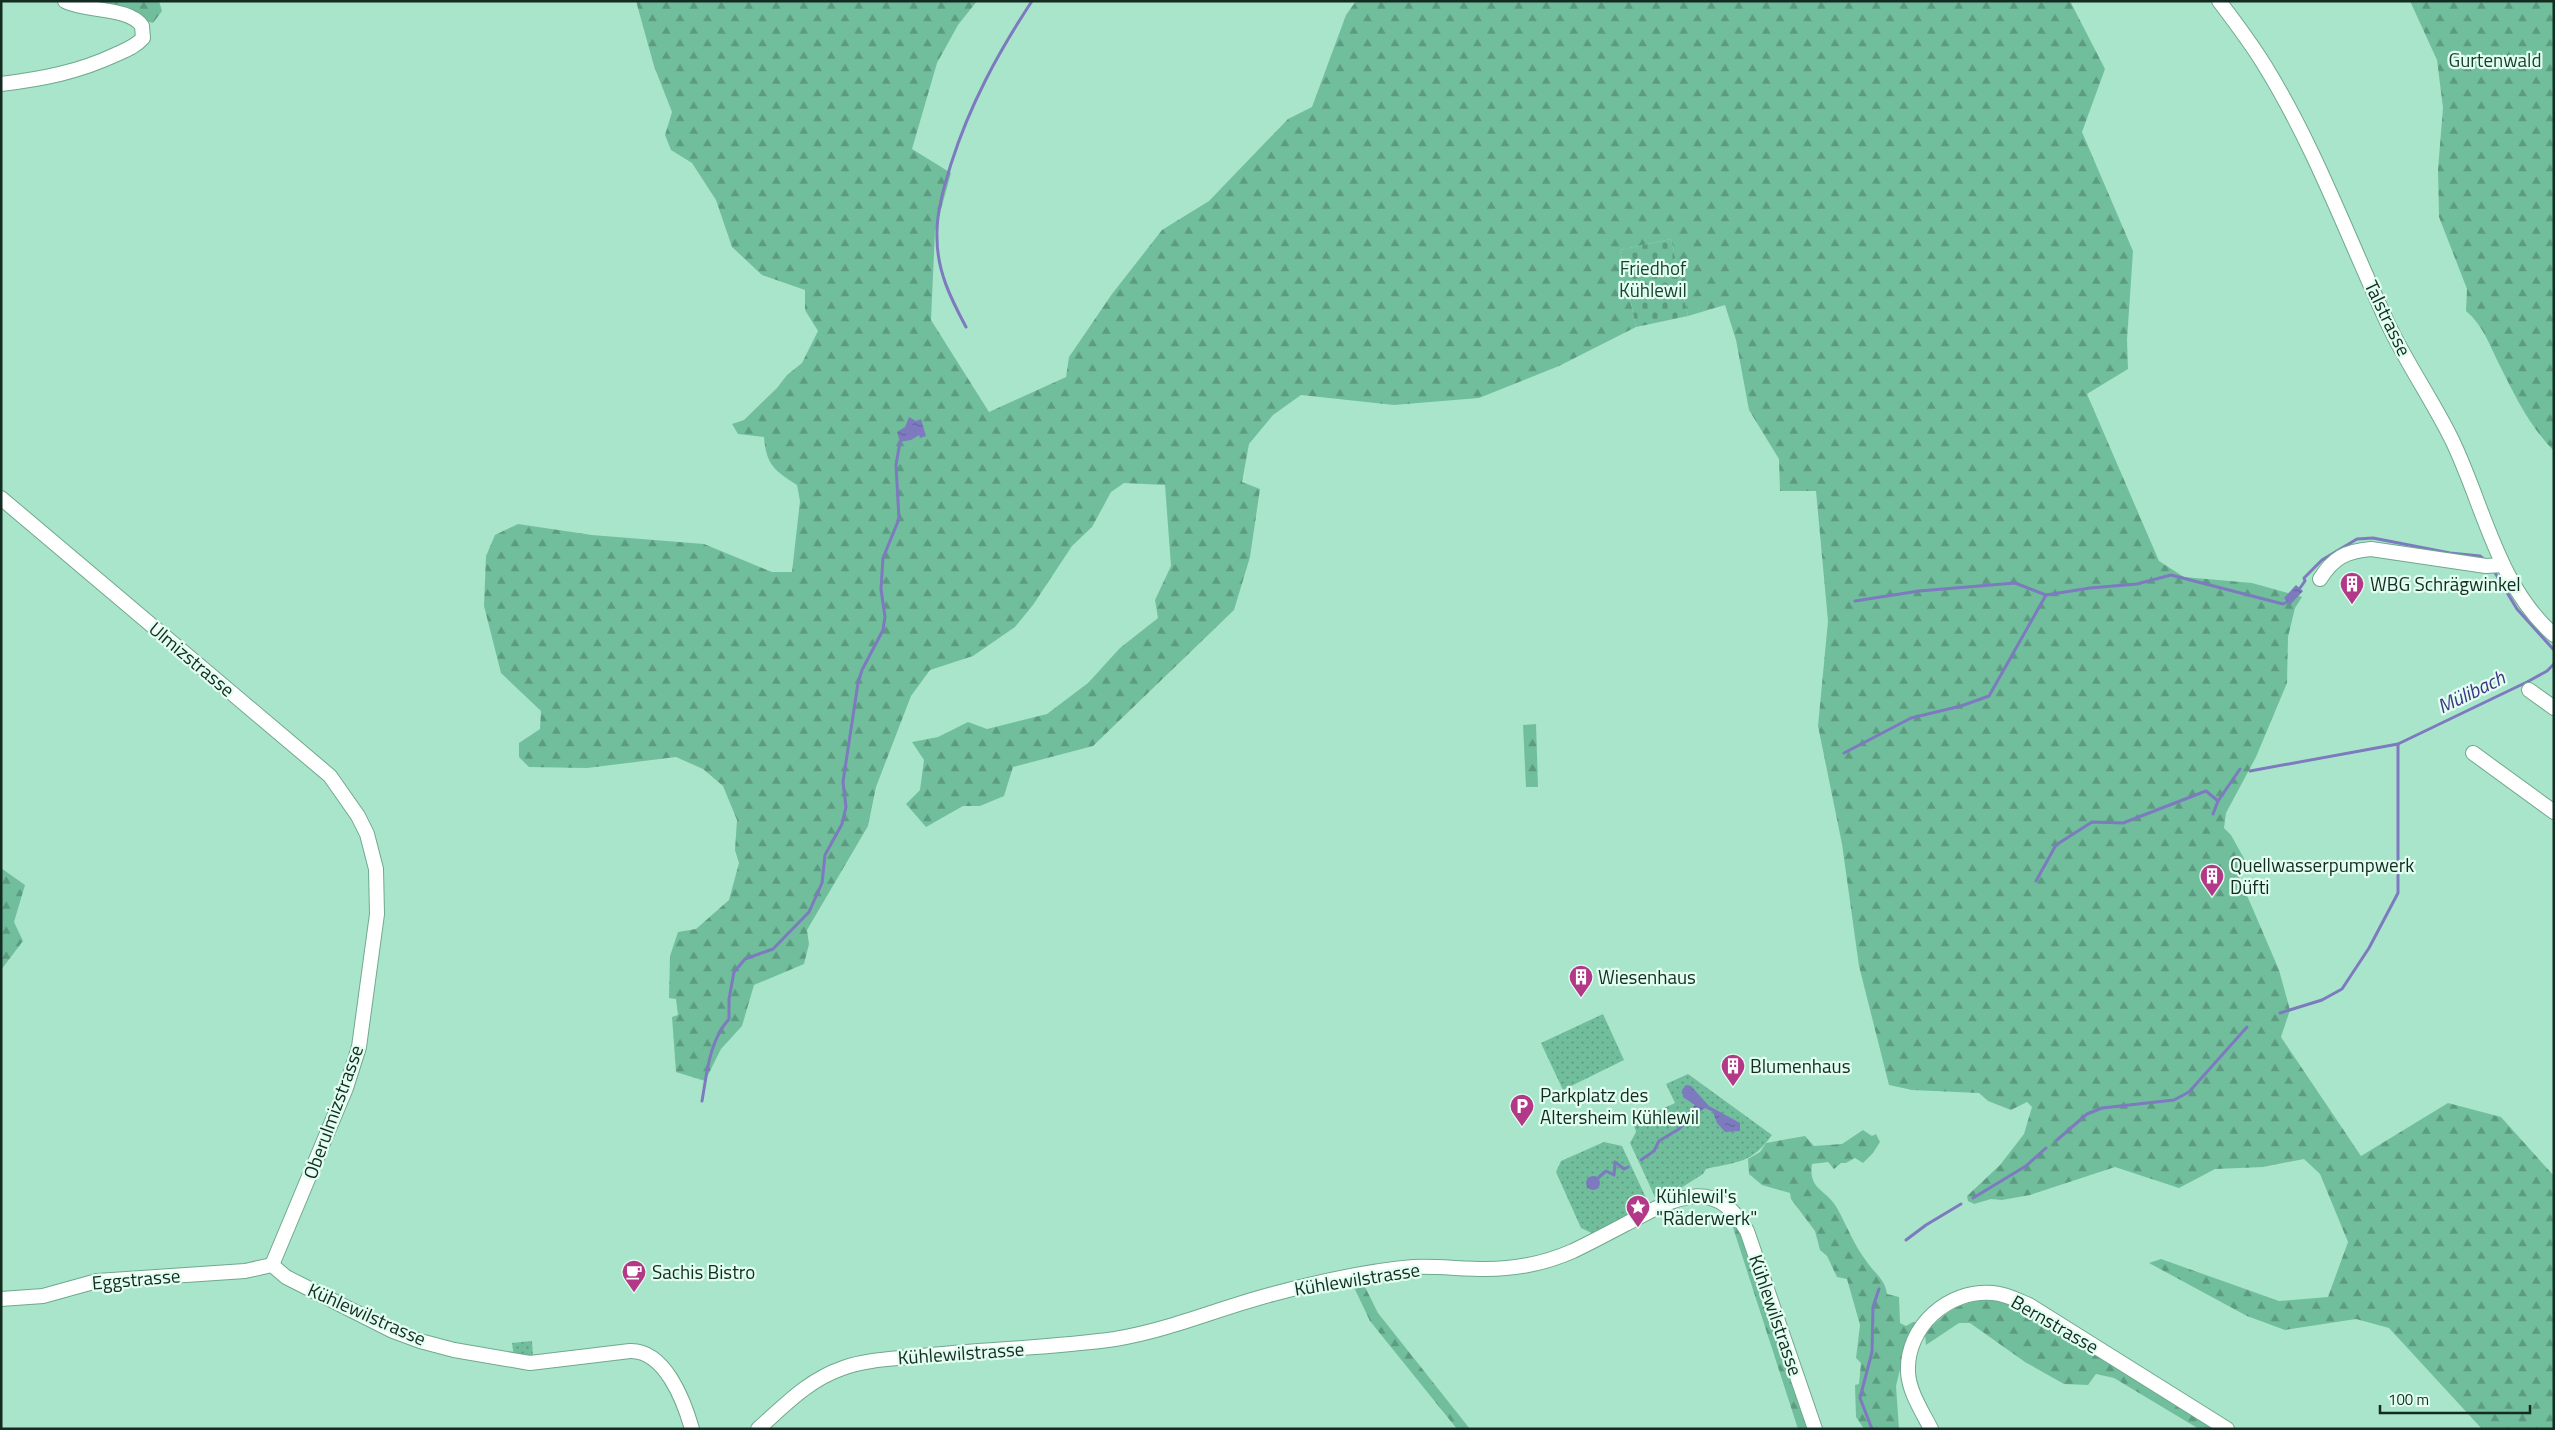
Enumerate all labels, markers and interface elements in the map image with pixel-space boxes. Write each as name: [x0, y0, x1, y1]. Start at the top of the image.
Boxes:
park label: Gurtenwald: [2448, 45, 2542, 74]
park label: Friedhof Kühlewil: [1619, 253, 1687, 304]
street label: Talstrasse: [2358, 275, 2419, 361]
place label: WBG Schrägwinkel: [2370, 569, 2521, 598]
building icon: WBG Schrägwinkel: [2339, 571, 2365, 605]
street label: Ulmizstrasse: [143, 614, 242, 703]
water label: Mülibach: [2432, 661, 2511, 721]
place label: Quellwasserpumpwerk Düfti: [2230, 850, 2414, 901]
building icon: Quellwasserpumpwerk Düfti: [2199, 863, 2225, 897]
place label: Wiesenhaus: [1598, 962, 1696, 991]
building icon: Wiesenhaus: [1568, 964, 1594, 998]
street label: Oberulmizstrasse: [295, 1041, 370, 1183]
place label: Blumenhaus: [1750, 1051, 1851, 1080]
building icon: Blumenhaus: [1720, 1053, 1746, 1087]
place label: Parkplatz des Altersheim Kühlewil: [1540, 1080, 1699, 1131]
parking icon: Parkplatz des Altersheim Kühlewil: [1509, 1093, 1535, 1127]
place label: Kühlewil's "Räderwerk": [1656, 1181, 1757, 1232]
place icon: Kühlewil's "Räderwerk": [1625, 1194, 1651, 1228]
street label: Kühlewilstrasse: [1742, 1250, 1811, 1379]
street label: Kühlewilstrasse: [1292, 1254, 1422, 1303]
place label: Sachis Bistro: [652, 1257, 755, 1286]
cafe icon: Sachis Bistro: [621, 1259, 647, 1293]
street label: Eggstrasse: [91, 1260, 181, 1297]
street label: Kühlewilstrasse: [303, 1275, 431, 1353]
street label: Bernstrasse: [2006, 1287, 2104, 1360]
street label: Kühlewilstrasse: [897, 1334, 1025, 1371]
scale bar: [2380, 1382, 2530, 1414]
text: 100 m: [2388, 1388, 2429, 1411]

